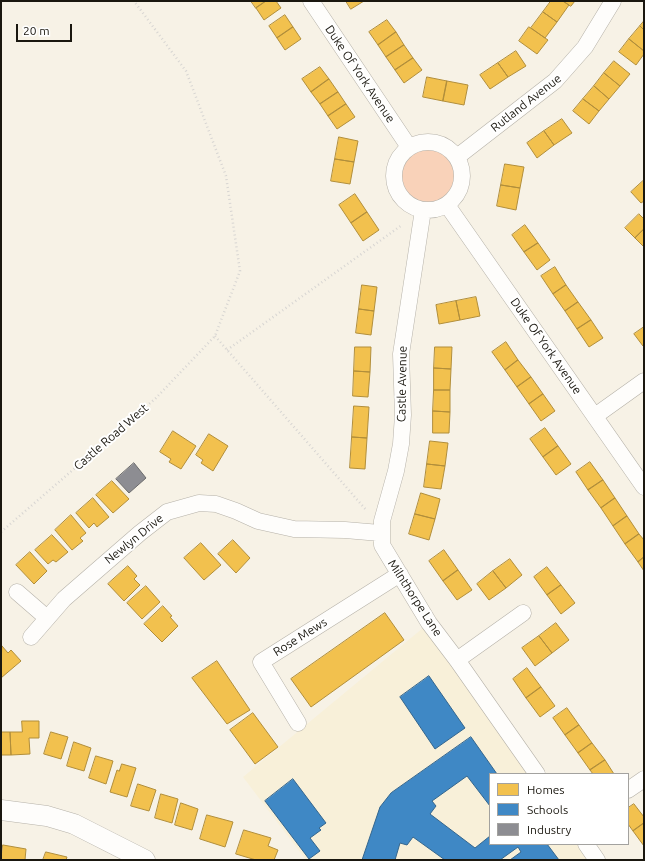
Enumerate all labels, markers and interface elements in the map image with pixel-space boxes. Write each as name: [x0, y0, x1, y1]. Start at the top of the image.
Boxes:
scale bar: [18, 16, 74, 42]
street label: Duke Of York Avenue: [322, 23, 398, 125]
text: 20 m: [23, 24, 50, 37]
street label: Rutland Avenue: [488, 71, 564, 135]
street label: Duke Of York Avenue: [507, 295, 585, 397]
street label: Castle Avenue: [394, 346, 410, 422]
street label: Castle Road West: [71, 401, 151, 473]
street label: Newlyn Drive: [102, 511, 166, 567]
street label: Milnthorpe Lane: [385, 557, 445, 639]
street label: Rose Mews: [270, 615, 330, 659]
legend: [489, 773, 629, 845]
text: Homes: [527, 783, 565, 796]
text: Schools: [527, 803, 568, 816]
text: Industry: [527, 823, 571, 836]

